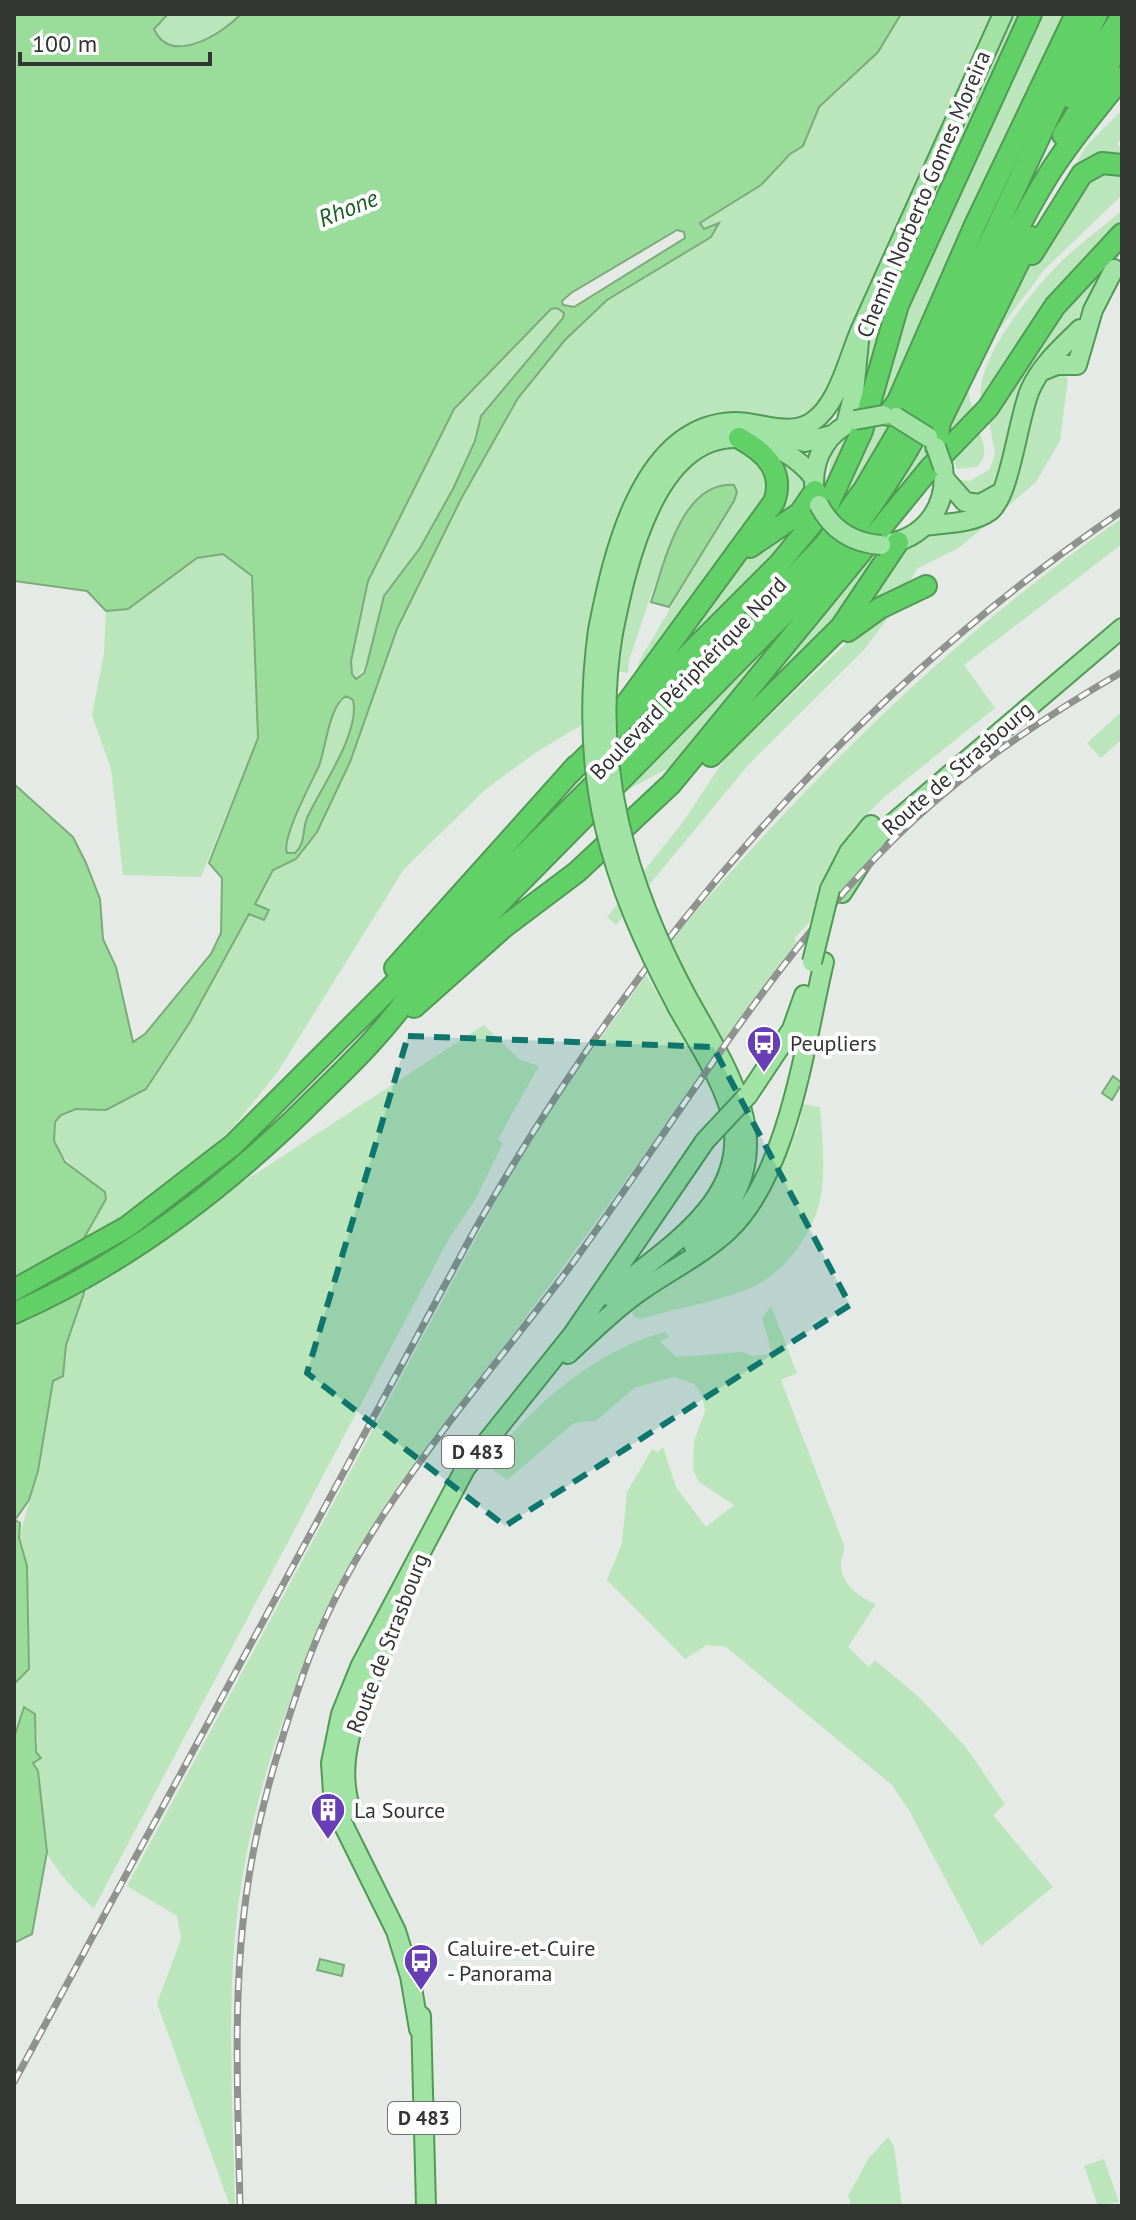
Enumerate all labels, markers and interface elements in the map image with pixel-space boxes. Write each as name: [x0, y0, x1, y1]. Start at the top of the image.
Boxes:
scale bar: [20, 16, 210, 66]
text: 100 m: [32, 28, 97, 59]
street label: Chemin Norberto Gomes Moreira: [850, 46, 996, 342]
water label: Rhone: [313, 182, 383, 234]
street label: Boulevard Périphérique Nord: [584, 571, 792, 785]
street label: Route de Strasbourg: [876, 695, 1038, 841]
bus stop icon: Peupliers: [745, 1024, 783, 1074]
place label: Peupliers: [790, 1029, 877, 1057]
road number: D 483: [442, 1436, 514, 1468]
street label: Route de Strasbourg: [340, 1549, 434, 1737]
building icon: La Source: [309, 1791, 347, 1841]
place label: La Source: [354, 1796, 445, 1824]
place label: Caluire-et-Cuire - Panorama: [447, 1934, 595, 1987]
bus stop icon: Caluire-et-Cuire - Panorama: [402, 1942, 440, 1992]
road number: D 483: [388, 2102, 460, 2134]

